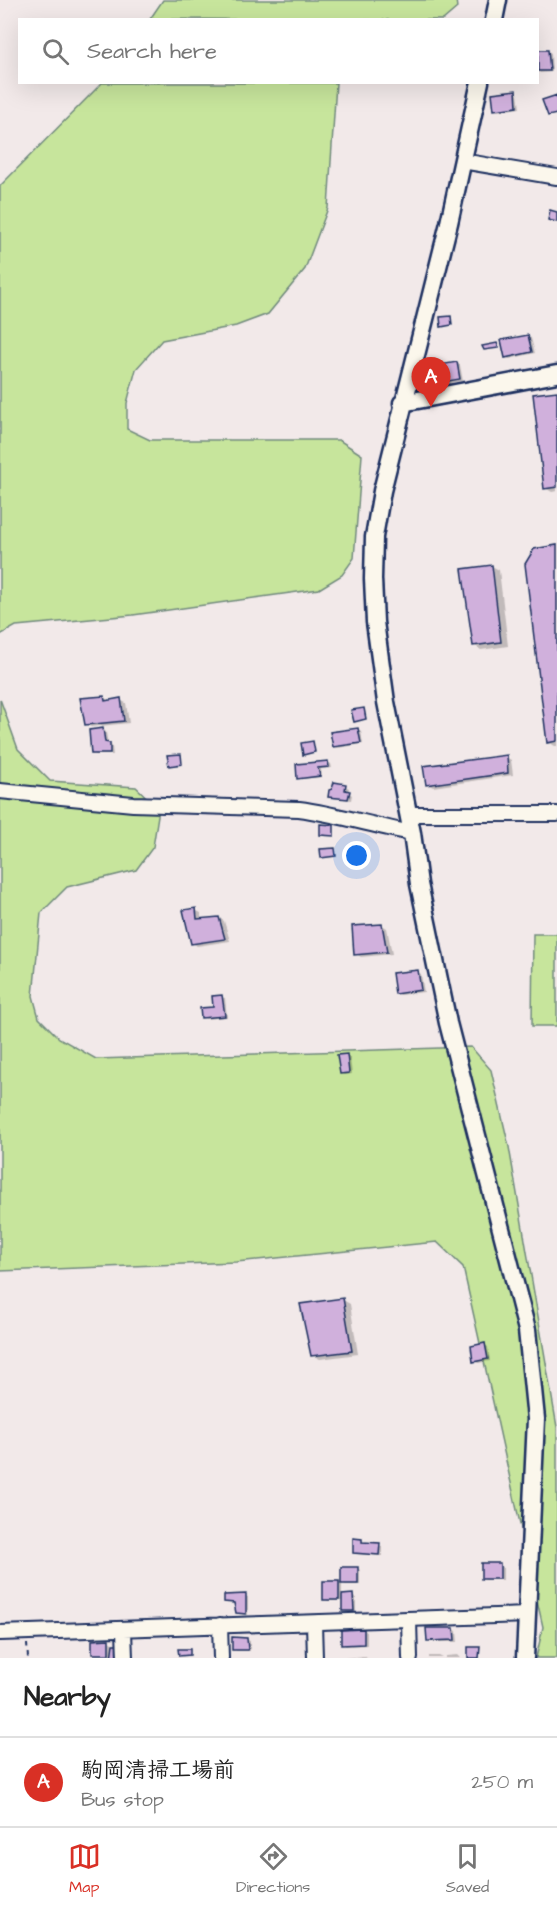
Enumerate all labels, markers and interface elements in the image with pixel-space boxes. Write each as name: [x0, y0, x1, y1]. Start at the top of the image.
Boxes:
search box: [18, 18, 539, 84]
icon: search: [39, 35, 72, 68]
text: Search here: [87, 36, 217, 67]
pin: A: [412, 358, 450, 407]
your location: [342, 841, 371, 870]
text: Nearby: [24, 1679, 111, 1715]
text: 駒岡清掃工場前: [81, 1755, 235, 1786]
text: A: [37, 1768, 50, 1796]
text: 250 m: [471, 1768, 533, 1796]
text: Bus stop: [81, 1786, 164, 1814]
tab: Map: [68, 1840, 101, 1898]
tab: Directions: [236, 1840, 310, 1898]
tab: Saved: [446, 1840, 489, 1898]

